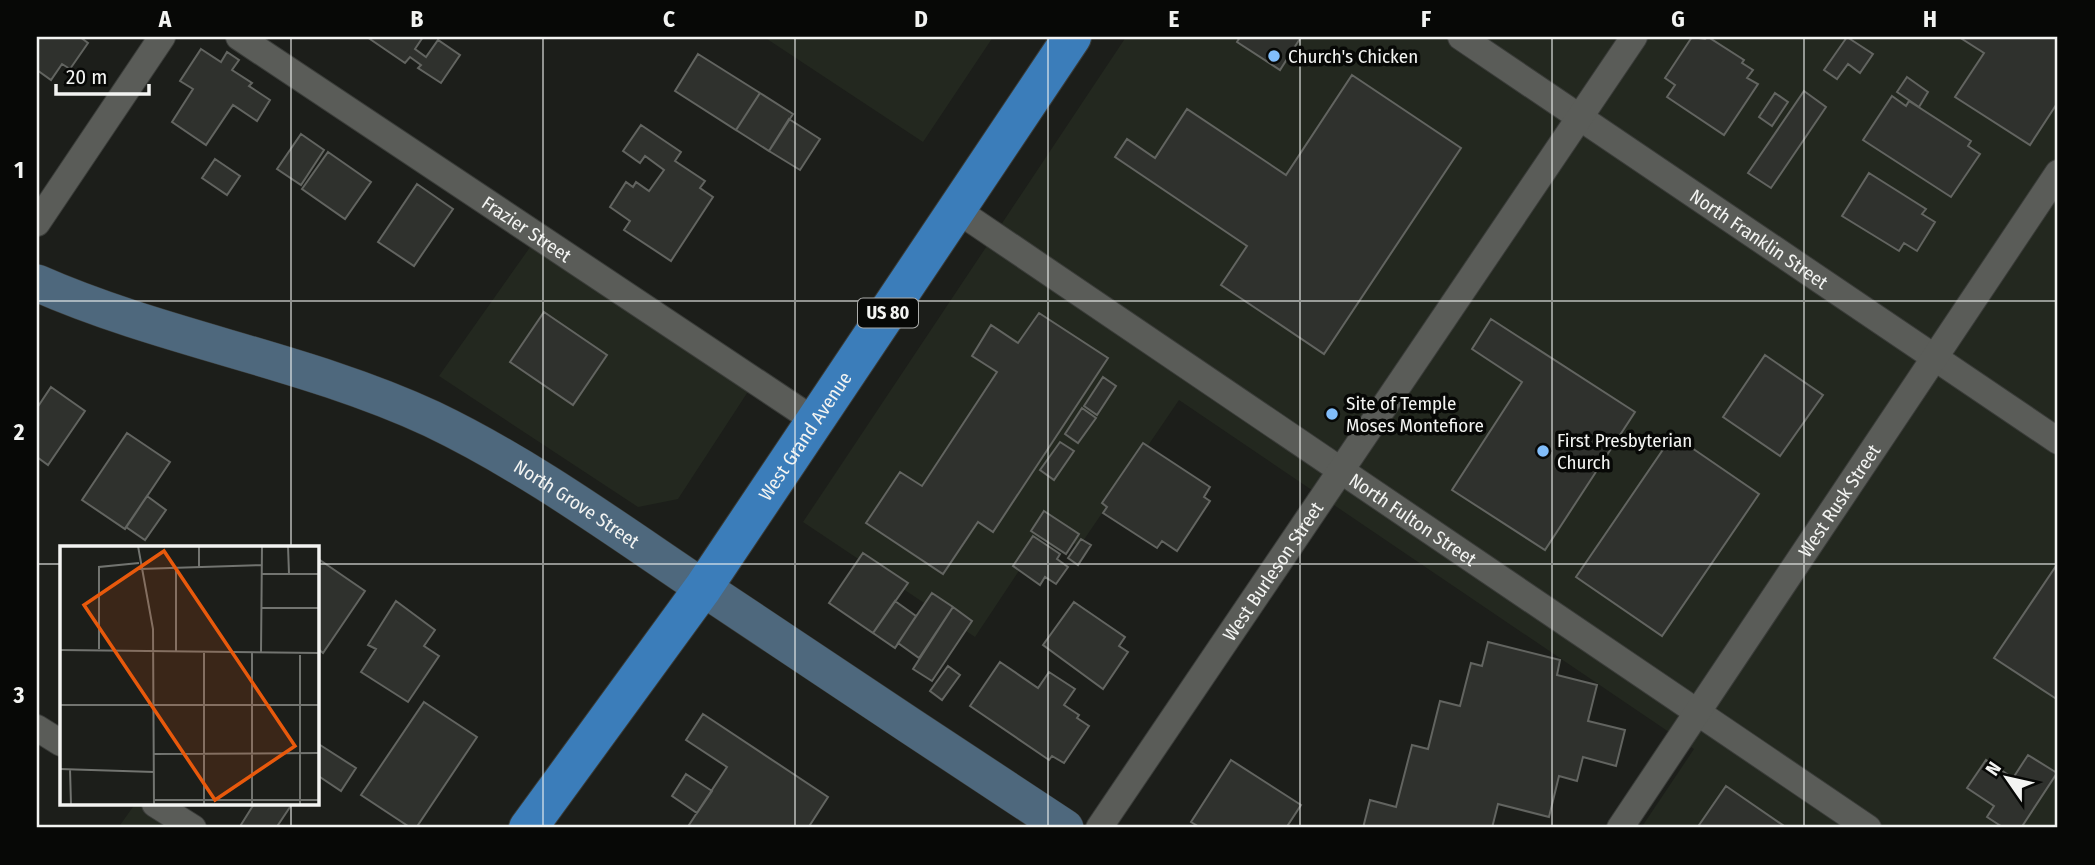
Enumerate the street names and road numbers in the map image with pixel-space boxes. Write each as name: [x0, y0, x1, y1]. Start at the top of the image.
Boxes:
street label: North Franklin Street: [1686, 184, 1833, 294]
street label: Frazier Street: [478, 191, 577, 267]
road number: US 80: [858, 298, 918, 328]
street label: West Grand Avenue: [753, 367, 856, 505]
street label: West Rusk Street: [1793, 439, 1885, 561]
street label: North Grove Street: [510, 455, 645, 553]
street label: North Fulton Street: [1345, 468, 1482, 571]
street label: West Burleson Street: [1218, 497, 1328, 645]

